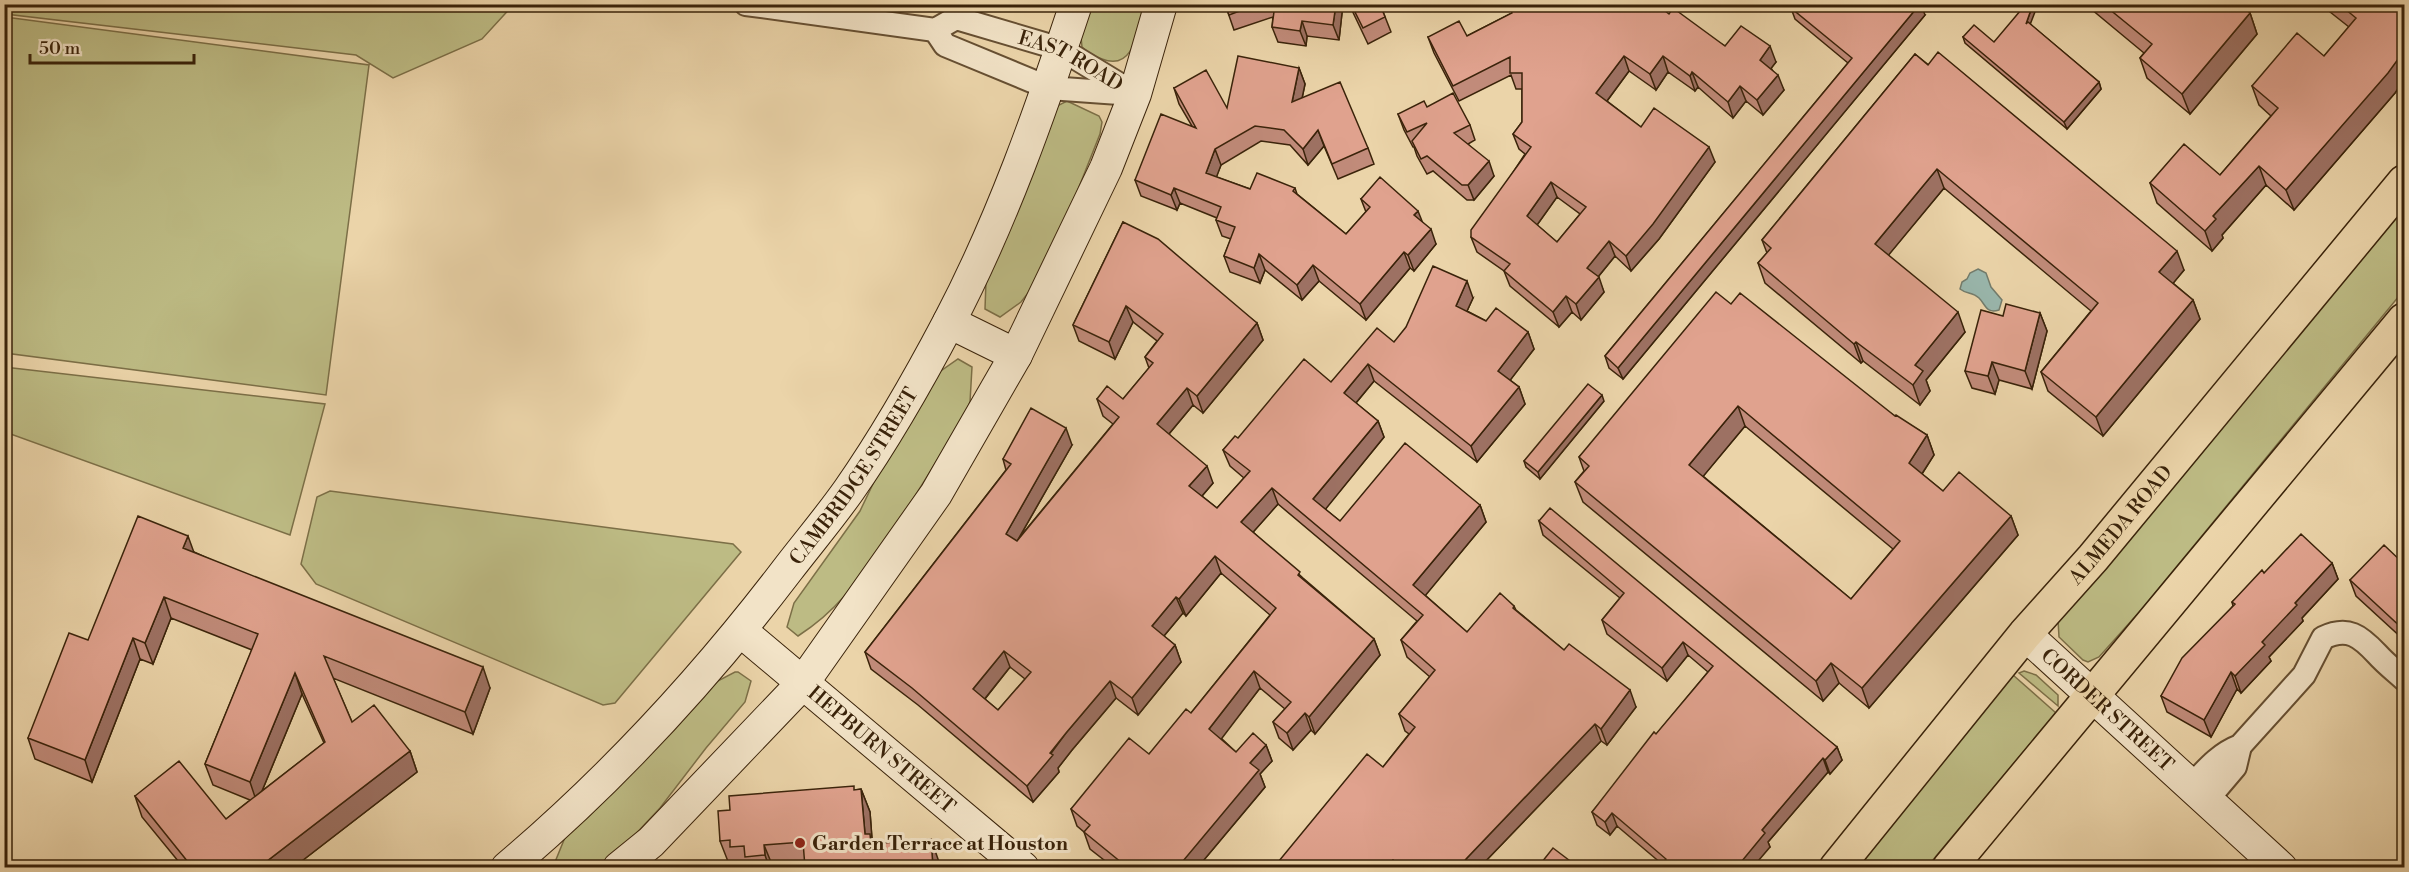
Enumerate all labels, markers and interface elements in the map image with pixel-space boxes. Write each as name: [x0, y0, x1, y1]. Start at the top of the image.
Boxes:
street label: EAST ROAD: [1015, 26, 1127, 98]
scale bar: [30, 27, 194, 65]
text: 50 m: [39, 37, 81, 60]
street label: CAMBRIDGE STREET: [785, 384, 924, 571]
street label: ALMEDA ROAD: [2063, 460, 2179, 591]
street label: CORDER STREET: [2035, 644, 2178, 778]
street label: HEPBURN STREET: [802, 681, 960, 820]
place label: Garden Terrace at Houston: [812, 832, 1069, 857]
marker: Garden Terrace at Houston: [793, 836, 807, 850]

